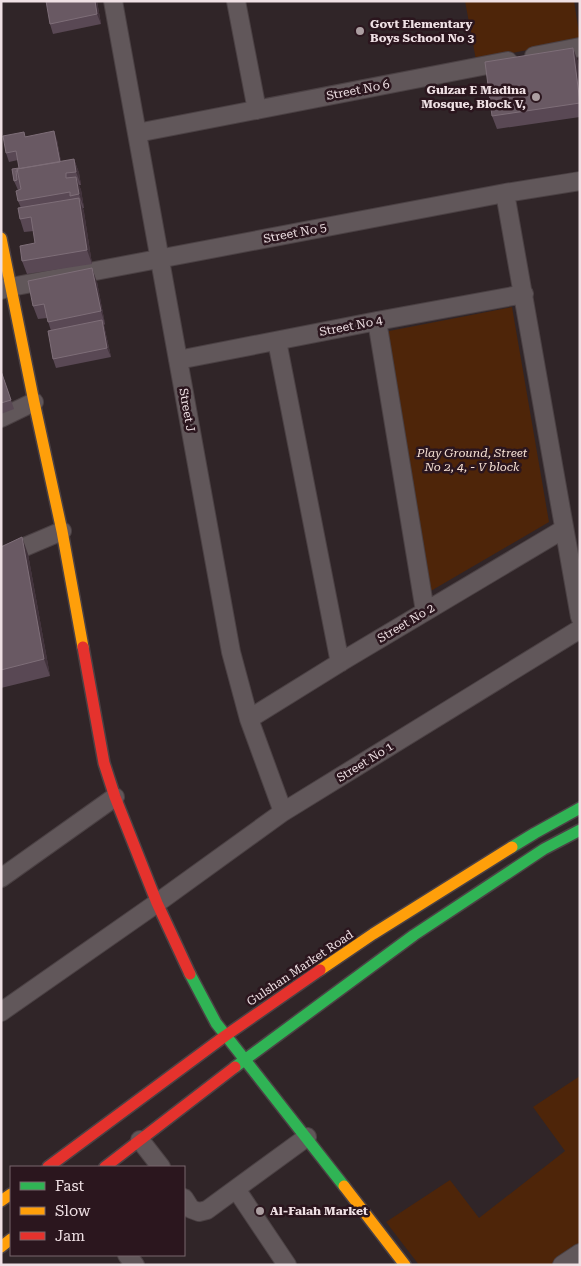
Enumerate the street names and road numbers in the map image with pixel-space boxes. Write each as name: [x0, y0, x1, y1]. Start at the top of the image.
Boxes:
street label: Street No 6: [325, 77, 391, 103]
street label: Street No 5: [262, 220, 328, 246]
street label: Street No 4: [318, 313, 384, 339]
street label: Street J: [176, 387, 198, 433]
street label: Street No 2: [375, 600, 437, 645]
street label: Street No 1: [334, 739, 396, 785]
street label: Gulshan Market Road: [244, 927, 356, 1009]

